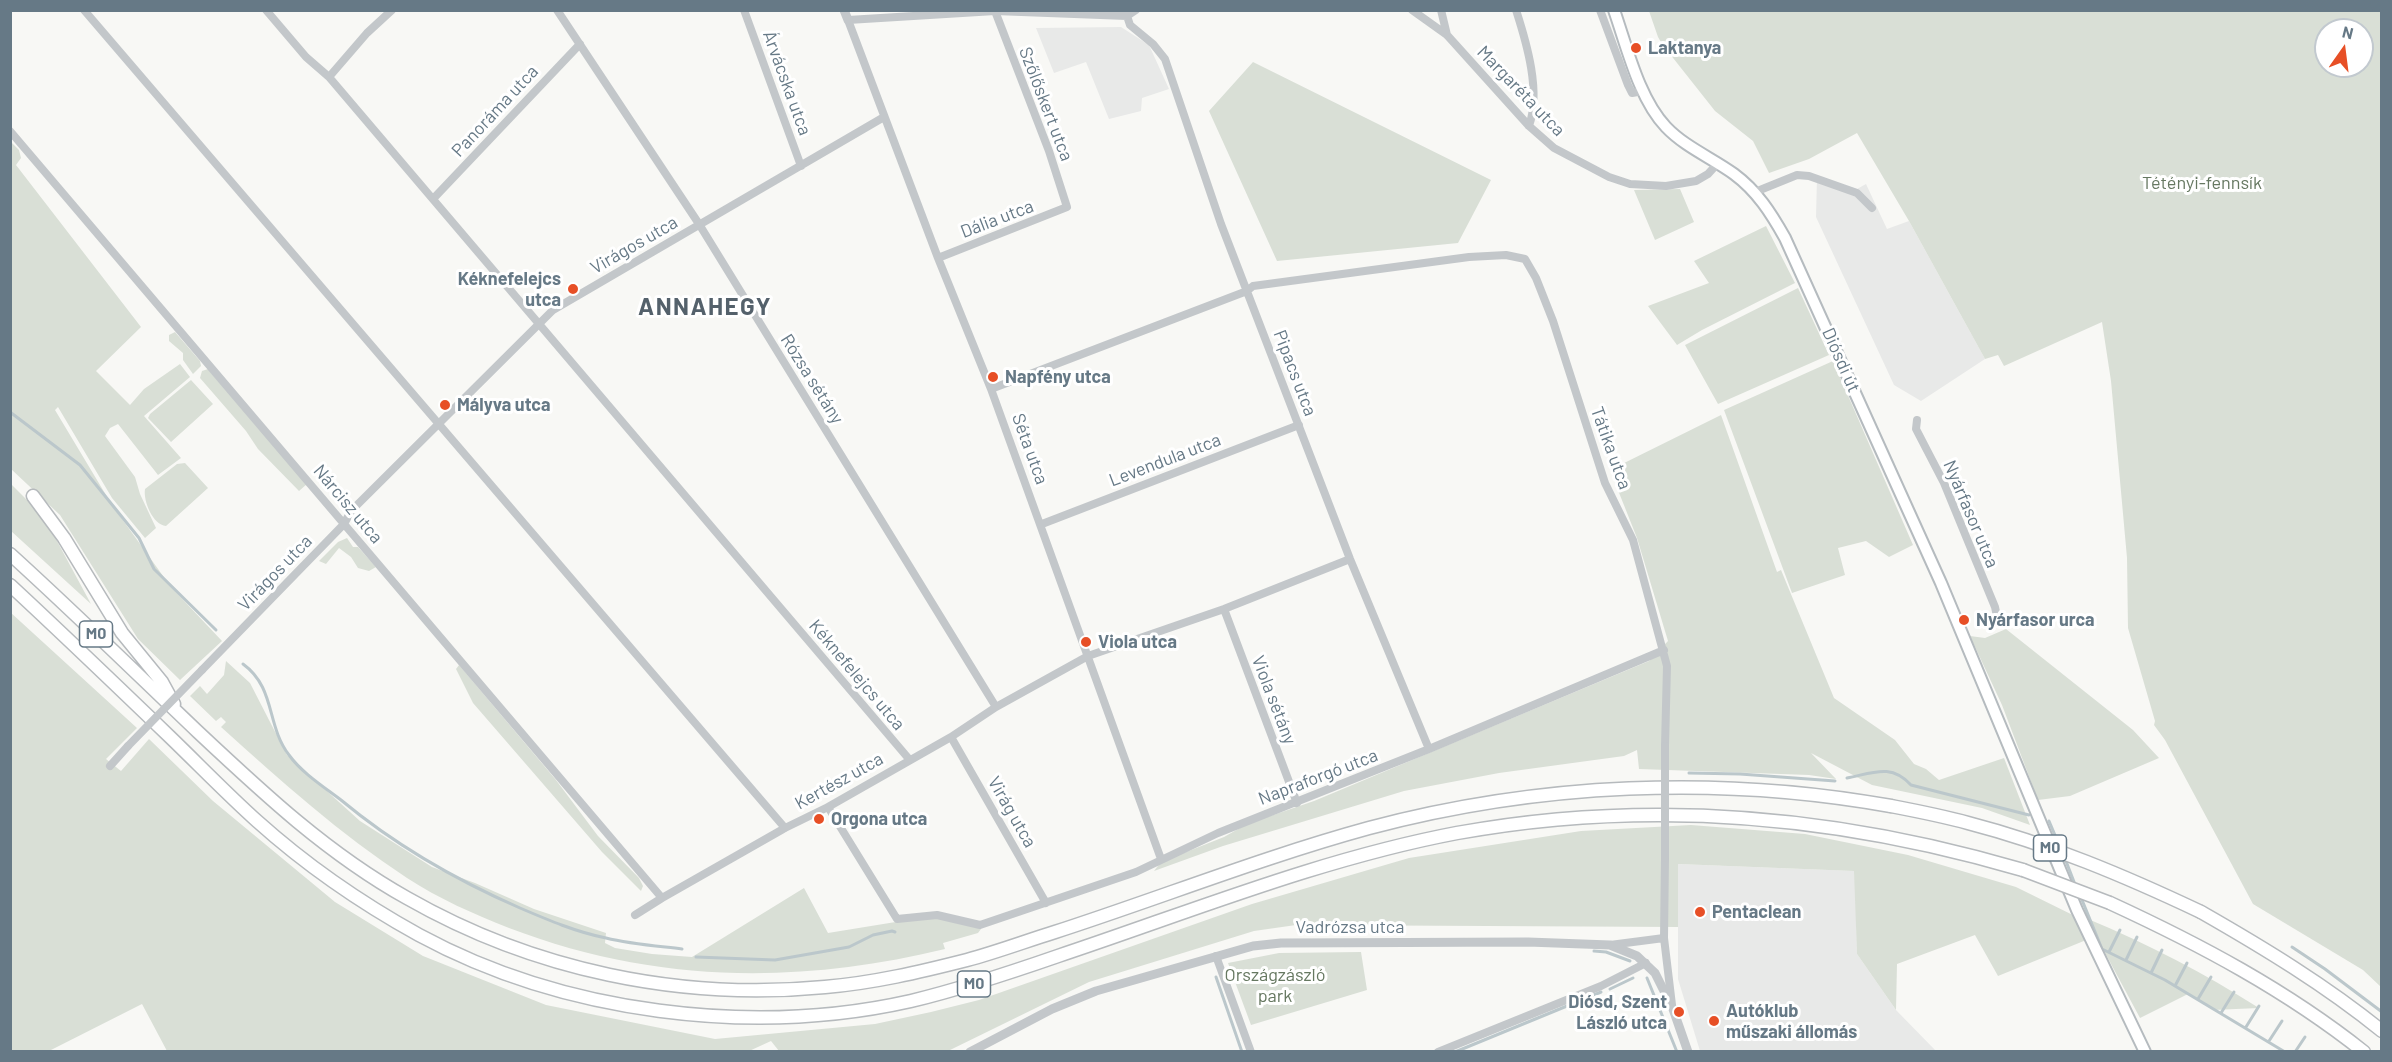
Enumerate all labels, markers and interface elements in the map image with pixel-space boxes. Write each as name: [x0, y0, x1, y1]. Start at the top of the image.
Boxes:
north arrow: [2314, 18, 2374, 78]
text: N: [2341, 21, 2355, 42]
street label: Árvácska utca: [758, 28, 816, 138]
place label: Laktanya: [1648, 37, 1721, 59]
street label: Margaréta utca: [1473, 41, 1569, 141]
marker: Laktanya: [1629, 41, 1643, 55]
street label: Szőlőskert utca: [1014, 44, 1078, 164]
street label: Panoráma utca: [447, 61, 543, 161]
park label: Tétényi-fennsík: [2142, 172, 2262, 194]
street label: Dália utca: [958, 195, 1036, 243]
street label: Virágos utca: [587, 211, 681, 279]
place label: Kéknefelejcs utca: [458, 268, 561, 310]
marker: Kéknefelejcs utca: [566, 282, 580, 296]
district label: ANNAHEGY: [638, 293, 772, 321]
street label: Diósdi út: [1817, 324, 1865, 396]
street label: Pipacs utca: [1269, 327, 1321, 419]
street label: Rózsa sétány: [776, 330, 848, 428]
place label: Napfény utca: [1005, 366, 1111, 388]
marker: Napfény utca: [986, 370, 1000, 384]
place label: Mályva utca: [457, 394, 551, 416]
marker: Mályva utca: [438, 398, 452, 412]
street label: Tátika utca: [1586, 404, 1636, 492]
street label: Séta utca: [1007, 411, 1053, 487]
street label: Levendula utca: [1106, 429, 1224, 491]
street label: Nyárfasor utca: [1939, 457, 2003, 571]
street label: Nárcisz utca: [309, 460, 387, 548]
street label: Virágos utca: [234, 531, 316, 615]
place label: Nyárfasor urca: [1976, 609, 2095, 631]
marker: Nyárfasor urca: [1957, 613, 1971, 627]
street label: Kéknefelejcs utca: [804, 615, 910, 735]
road number: M0: [80, 621, 112, 647]
place label: Viola utca: [1098, 631, 1177, 653]
marker: Viola utca: [1079, 635, 1093, 649]
street label: Viola sétány: [1247, 652, 1301, 748]
street label: Napraforgó utca: [1255, 744, 1381, 810]
street label: Kertész utca: [791, 748, 887, 814]
street label: Virág utca: [983, 773, 1041, 851]
place label: Orgona utca: [831, 808, 927, 830]
marker: Orgona utca: [812, 812, 826, 826]
road number: M0: [2034, 835, 2066, 861]
place label: Pentaclean: [1712, 901, 1801, 923]
marker: Pentaclean: [1693, 905, 1707, 919]
street label: Vadrózsa utca: [1296, 916, 1404, 938]
park label: Országzászló park: [1225, 964, 1325, 1006]
road number: M0: [958, 971, 990, 997]
place label: Diósd, Szent László utca: [1568, 991, 1667, 1034]
place label: Autóklub műszaki állomás: [1726, 1000, 1857, 1042]
marker: Diósd, Szent László utca: [1672, 1005, 1686, 1019]
marker: Autóklub műszaki állomás: [1707, 1014, 1721, 1028]

